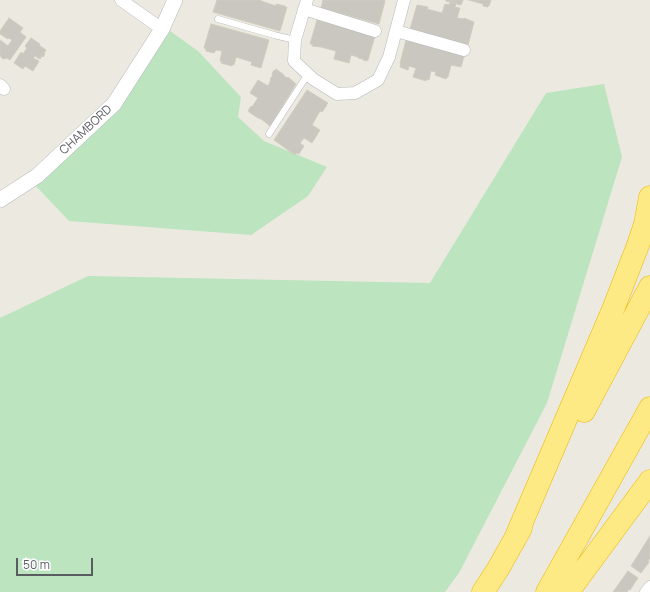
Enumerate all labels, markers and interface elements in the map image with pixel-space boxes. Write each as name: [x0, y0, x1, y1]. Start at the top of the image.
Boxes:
street label: CHAMBORD: [57, 102, 115, 158]
scale bar: [18, 550, 95, 576]
text: 50 m: [23, 556, 50, 573]

